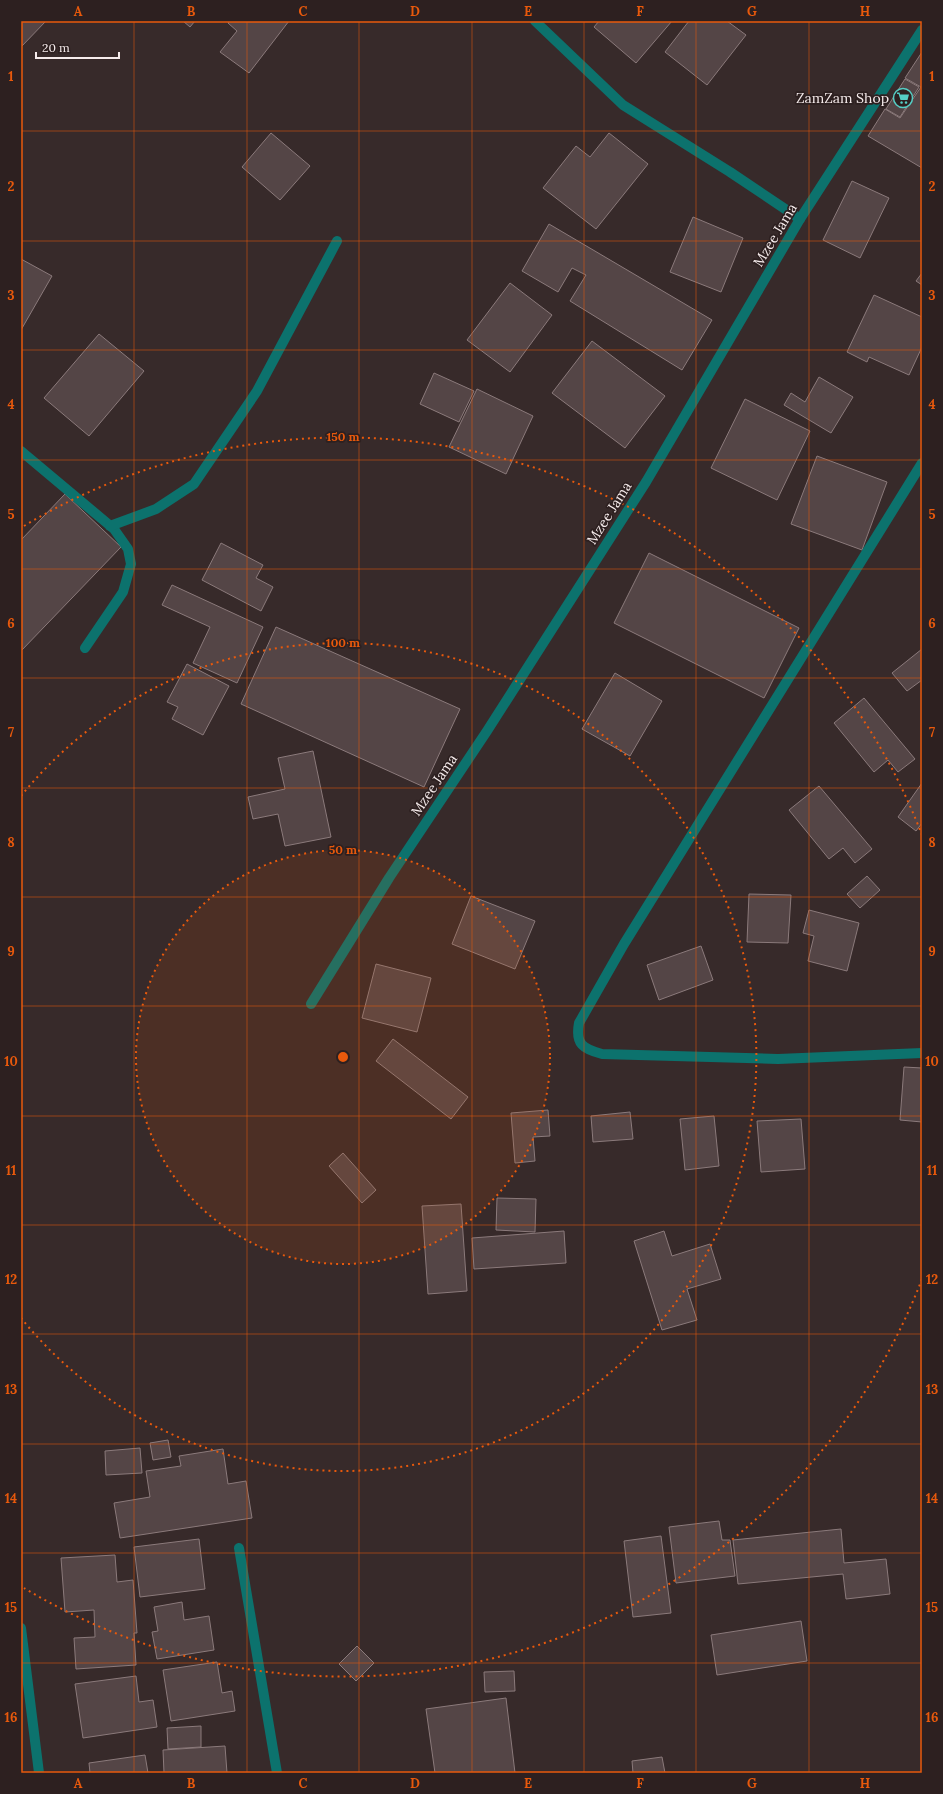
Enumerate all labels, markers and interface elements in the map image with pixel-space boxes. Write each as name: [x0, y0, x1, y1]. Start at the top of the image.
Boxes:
text: A: [74, 3, 83, 20]
text: B: [187, 3, 196, 20]
text: C: [299, 3, 308, 20]
text: D: [410, 3, 420, 20]
text: E: [524, 3, 532, 20]
text: F: [636, 3, 644, 20]
text: G: [747, 3, 757, 20]
text: H: [860, 3, 870, 20]
scale bar: [36, 34, 119, 60]
text: 20 m: [42, 40, 70, 55]
text: 1: [8, 68, 14, 85]
text: 1: [929, 68, 935, 85]
supermarket icon: ZamZam Shop: [892, 87, 914, 109]
place label: ZamZam Shop: [796, 89, 889, 107]
text: 2: [8, 178, 15, 195]
text: 2: [929, 178, 936, 195]
street label: Mzee Jama: [749, 200, 801, 270]
text: 3: [7, 287, 15, 304]
text: 3: [928, 287, 936, 304]
text: 4: [7, 396, 15, 413]
text: 4: [928, 396, 936, 413]
text: 150 m: [326, 429, 360, 444]
street label: Mzee Jama: [583, 478, 635, 548]
text: 5: [7, 506, 15, 523]
text: 5: [928, 506, 936, 523]
text: 6: [7, 615, 15, 632]
text: 6: [928, 615, 936, 632]
text: 100 m: [326, 635, 360, 650]
text: 7: [8, 724, 14, 741]
text: 7: [929, 724, 935, 741]
street label: Mzee Jama: [407, 751, 461, 819]
text: 8: [7, 834, 15, 851]
text: 8: [928, 834, 936, 851]
text: 50 m: [329, 842, 357, 857]
text: 9: [7, 943, 15, 960]
text: 9: [928, 943, 936, 960]
centre of rings: [336, 1050, 350, 1064]
text: 10: [4, 1053, 18, 1070]
text: 10: [925, 1053, 939, 1070]
text: 11: [6, 1162, 16, 1179]
text: 11: [927, 1162, 937, 1179]
text: 12: [5, 1271, 17, 1288]
text: 12: [926, 1271, 938, 1288]
text: 13: [5, 1381, 17, 1398]
text: 13: [926, 1381, 938, 1398]
text: 14: [5, 1490, 17, 1507]
text: 14: [926, 1490, 938, 1507]
text: 15: [5, 1599, 17, 1616]
text: 15: [926, 1599, 938, 1616]
text: 16: [5, 1709, 17, 1726]
text: 16: [926, 1709, 938, 1726]
text: A: [74, 1775, 83, 1792]
text: B: [187, 1775, 196, 1792]
text: C: [299, 1775, 308, 1792]
text: D: [410, 1775, 420, 1792]
text: E: [524, 1775, 532, 1792]
text: F: [636, 1775, 644, 1792]
text: G: [747, 1775, 757, 1792]
text: H: [860, 1775, 870, 1792]

